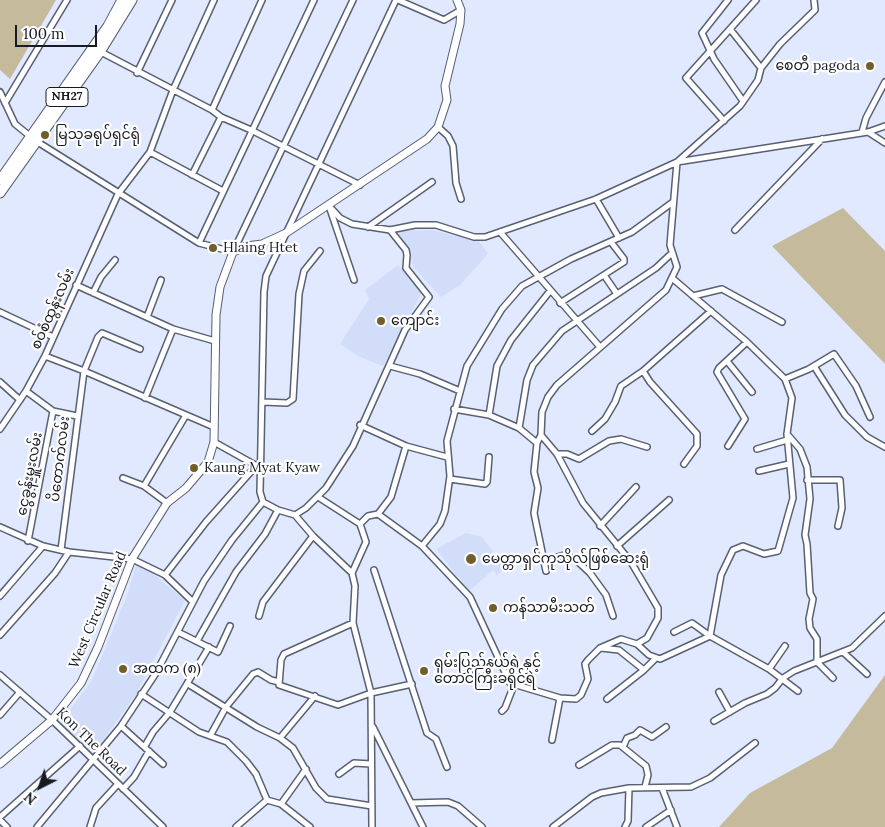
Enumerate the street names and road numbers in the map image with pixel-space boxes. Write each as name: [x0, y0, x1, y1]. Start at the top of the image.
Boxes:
road number: NH27: [46, 88, 88, 106]
street label: စဝ်စံထွန်းလမ်း: [28, 266, 78, 352]
street label: ပိတောက်လမ်း: [46, 415, 74, 503]
street label: ငွေခွန်းမှူးလမ်း: [14, 431, 46, 517]
street label: West Circular Road: [66, 549, 130, 671]
street label: Kon The Road: [53, 704, 129, 780]

